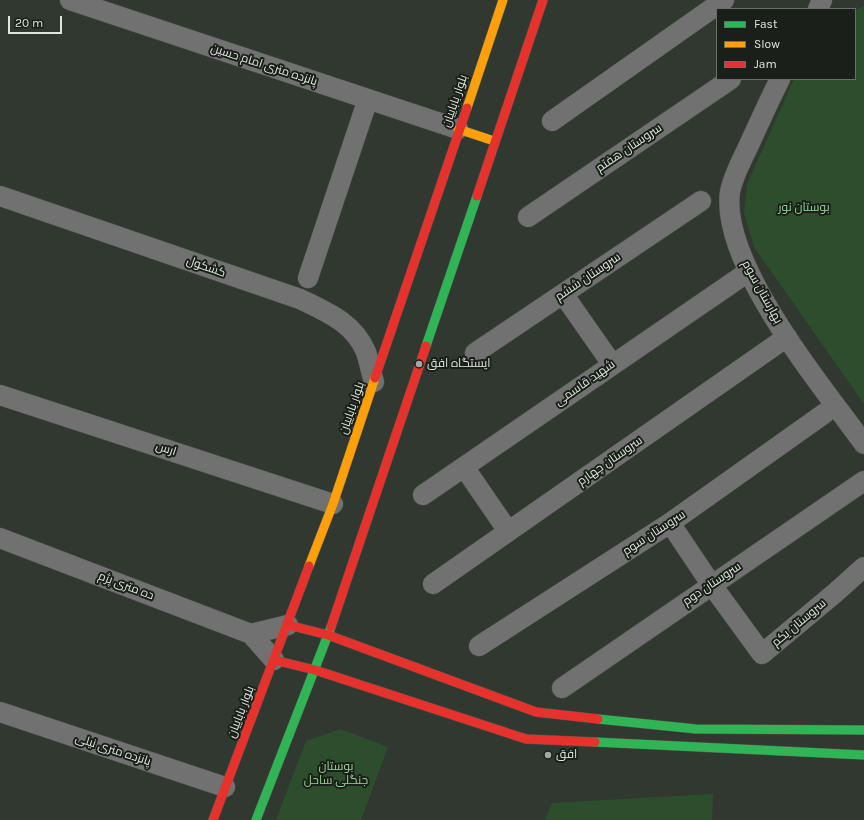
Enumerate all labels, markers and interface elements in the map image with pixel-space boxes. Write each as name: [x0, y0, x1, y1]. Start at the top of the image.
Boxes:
scale bar: [10, 8, 64, 34]
legend: [716, 8, 856, 80]
text: 20 m: [15, 16, 43, 30]
text: Fast: [754, 17, 777, 31]
text: Slow: [754, 37, 780, 51]
street label: پانزده متری امام حسین: [209, 41, 319, 89]
text: Jam: [754, 57, 777, 71]
street label: بلوار باباییان: [439, 73, 471, 129]
street label: سروستان هفتم: [593, 121, 665, 175]
park label: بوستان نور: [778, 201, 830, 215]
street label: سروستان ششم: [553, 250, 623, 304]
street label: کشکول: [184, 254, 228, 280]
street label: بهارستان سوم: [739, 258, 785, 326]
place label: ایستگاه افق: [427, 357, 490, 371]
street label: شهید قاسمی: [552, 357, 618, 409]
marker: ایستگاه افق: [414, 359, 424, 369]
street label: بلوار باباییان: [336, 380, 368, 436]
street label: سروستان چهارم: [575, 433, 645, 489]
street label: ارس: [154, 439, 178, 459]
street label: سروستان سوم: [620, 507, 688, 559]
street label: سروستان دوم: [680, 559, 744, 609]
street label: ده متری پژم: [96, 569, 156, 603]
street label: سروستان یکم: [769, 596, 829, 650]
street label: بلوار باباییان: [224, 684, 258, 740]
street label: پانزده متری نیلی: [73, 731, 153, 769]
place label: افق: [556, 748, 577, 762]
marker: افق: [543, 750, 553, 760]
park label: بوستان جنگلی ساحل: [304, 760, 368, 788]

